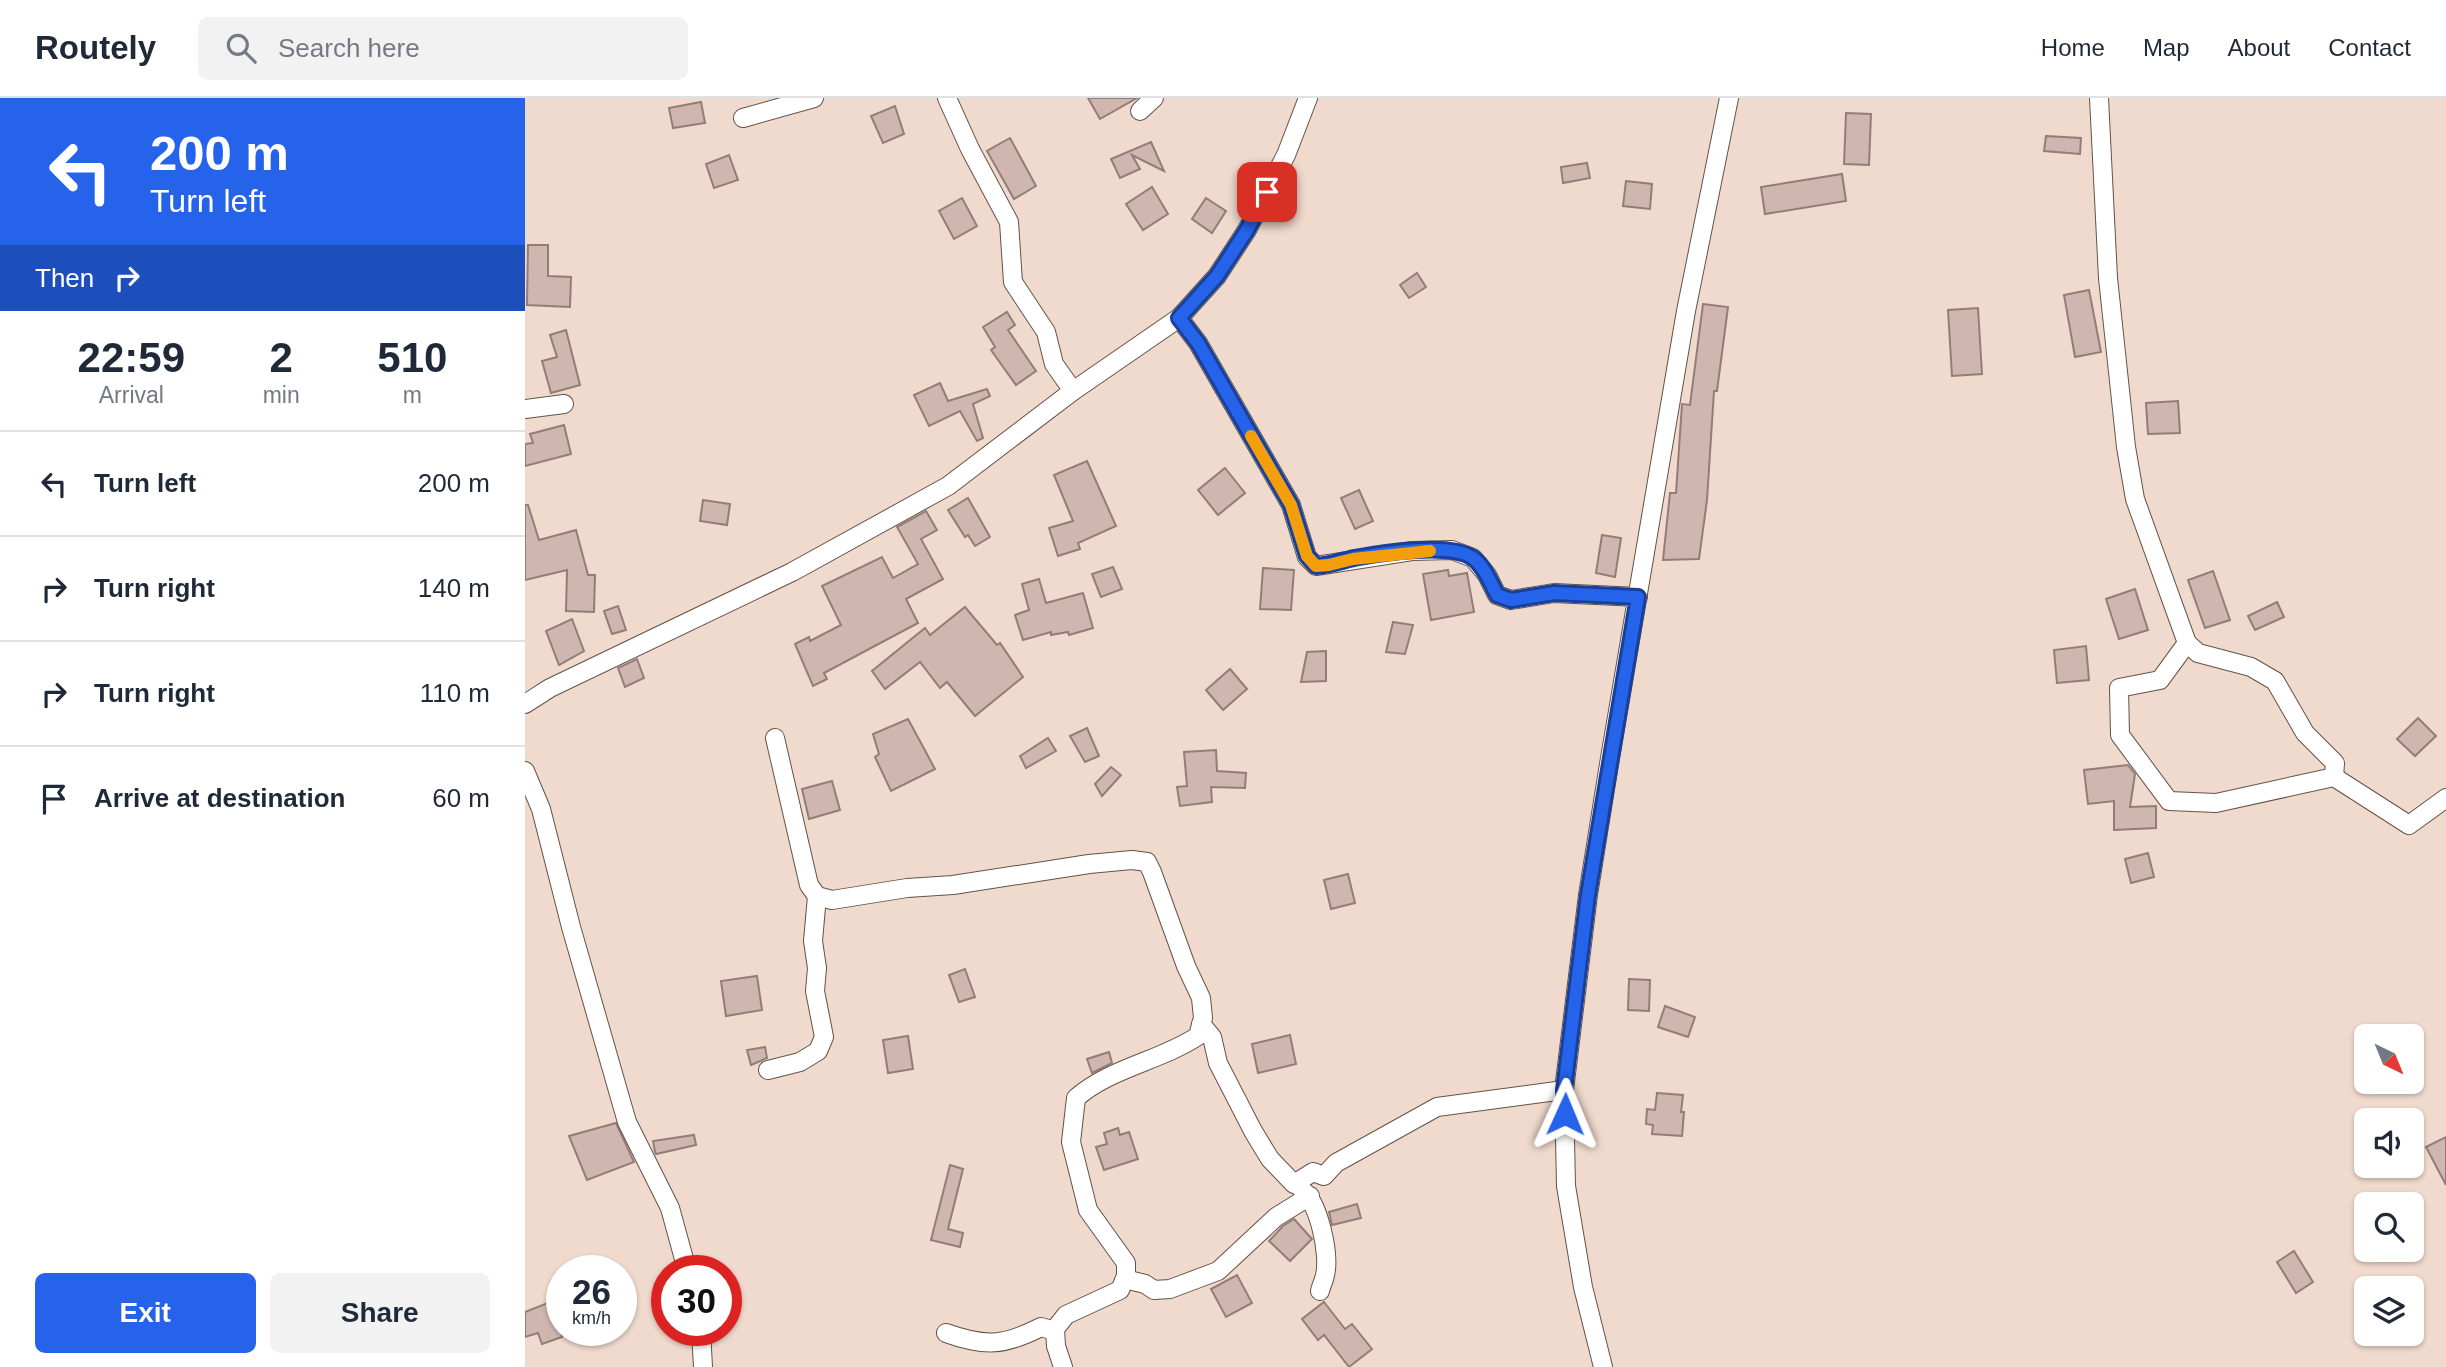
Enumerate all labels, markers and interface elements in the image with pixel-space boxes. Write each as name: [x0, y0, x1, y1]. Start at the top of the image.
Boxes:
search box: [198, 17, 688, 80]
text: Routely: [35, 29, 156, 66]
icon: search: [222, 29, 260, 67]
text: Search here: [278, 33, 420, 63]
text: Home: [2041, 34, 2105, 61]
text: Map: [2143, 34, 2190, 61]
text: About: [2228, 34, 2290, 61]
text: Contact: [2328, 34, 2411, 61]
icon: left: [35, 126, 126, 217]
text: 200 m: [150, 126, 289, 180]
pin: [1237, 162, 1297, 222]
icon: arrive: [1248, 173, 1286, 211]
text: Turn left: [150, 183, 266, 219]
icon: right: [108, 259, 146, 297]
text: Then: [35, 263, 94, 293]
text: 22:59: [78, 334, 185, 381]
text: 2: [269, 334, 293, 381]
text: 510: [377, 334, 447, 381]
text: Arrival: [99, 382, 164, 408]
text: min: [263, 382, 300, 408]
text: m: [403, 382, 422, 408]
icon: left: [35, 465, 73, 503]
text: Turn left: [94, 468, 196, 498]
text: 200 m: [418, 468, 490, 498]
icon: right: [35, 570, 73, 608]
text: Turn right: [94, 573, 215, 603]
text: 140 m: [418, 573, 490, 603]
icon: right: [35, 675, 73, 713]
text: Turn right: [94, 678, 215, 708]
text: 110 m: [420, 678, 490, 708]
icon: arrive: [35, 780, 73, 818]
text: Arrive at destination: [94, 783, 345, 813]
text: 60 m: [432, 783, 490, 813]
north arrow: [2354, 1024, 2424, 1094]
map controls: [2354, 1024, 2424, 1346]
position arrow: [1528, 1077, 1602, 1151]
button: sound: [2354, 1108, 2424, 1178]
button: search: [2354, 1192, 2424, 1262]
speed limit sign: 30: [651, 1255, 742, 1346]
text: 26: [572, 1272, 611, 1311]
button: Exit: [35, 1273, 256, 1353]
button: Share: [270, 1273, 490, 1353]
button: layers: [2354, 1276, 2424, 1346]
text: km/h: [572, 1308, 611, 1328]

